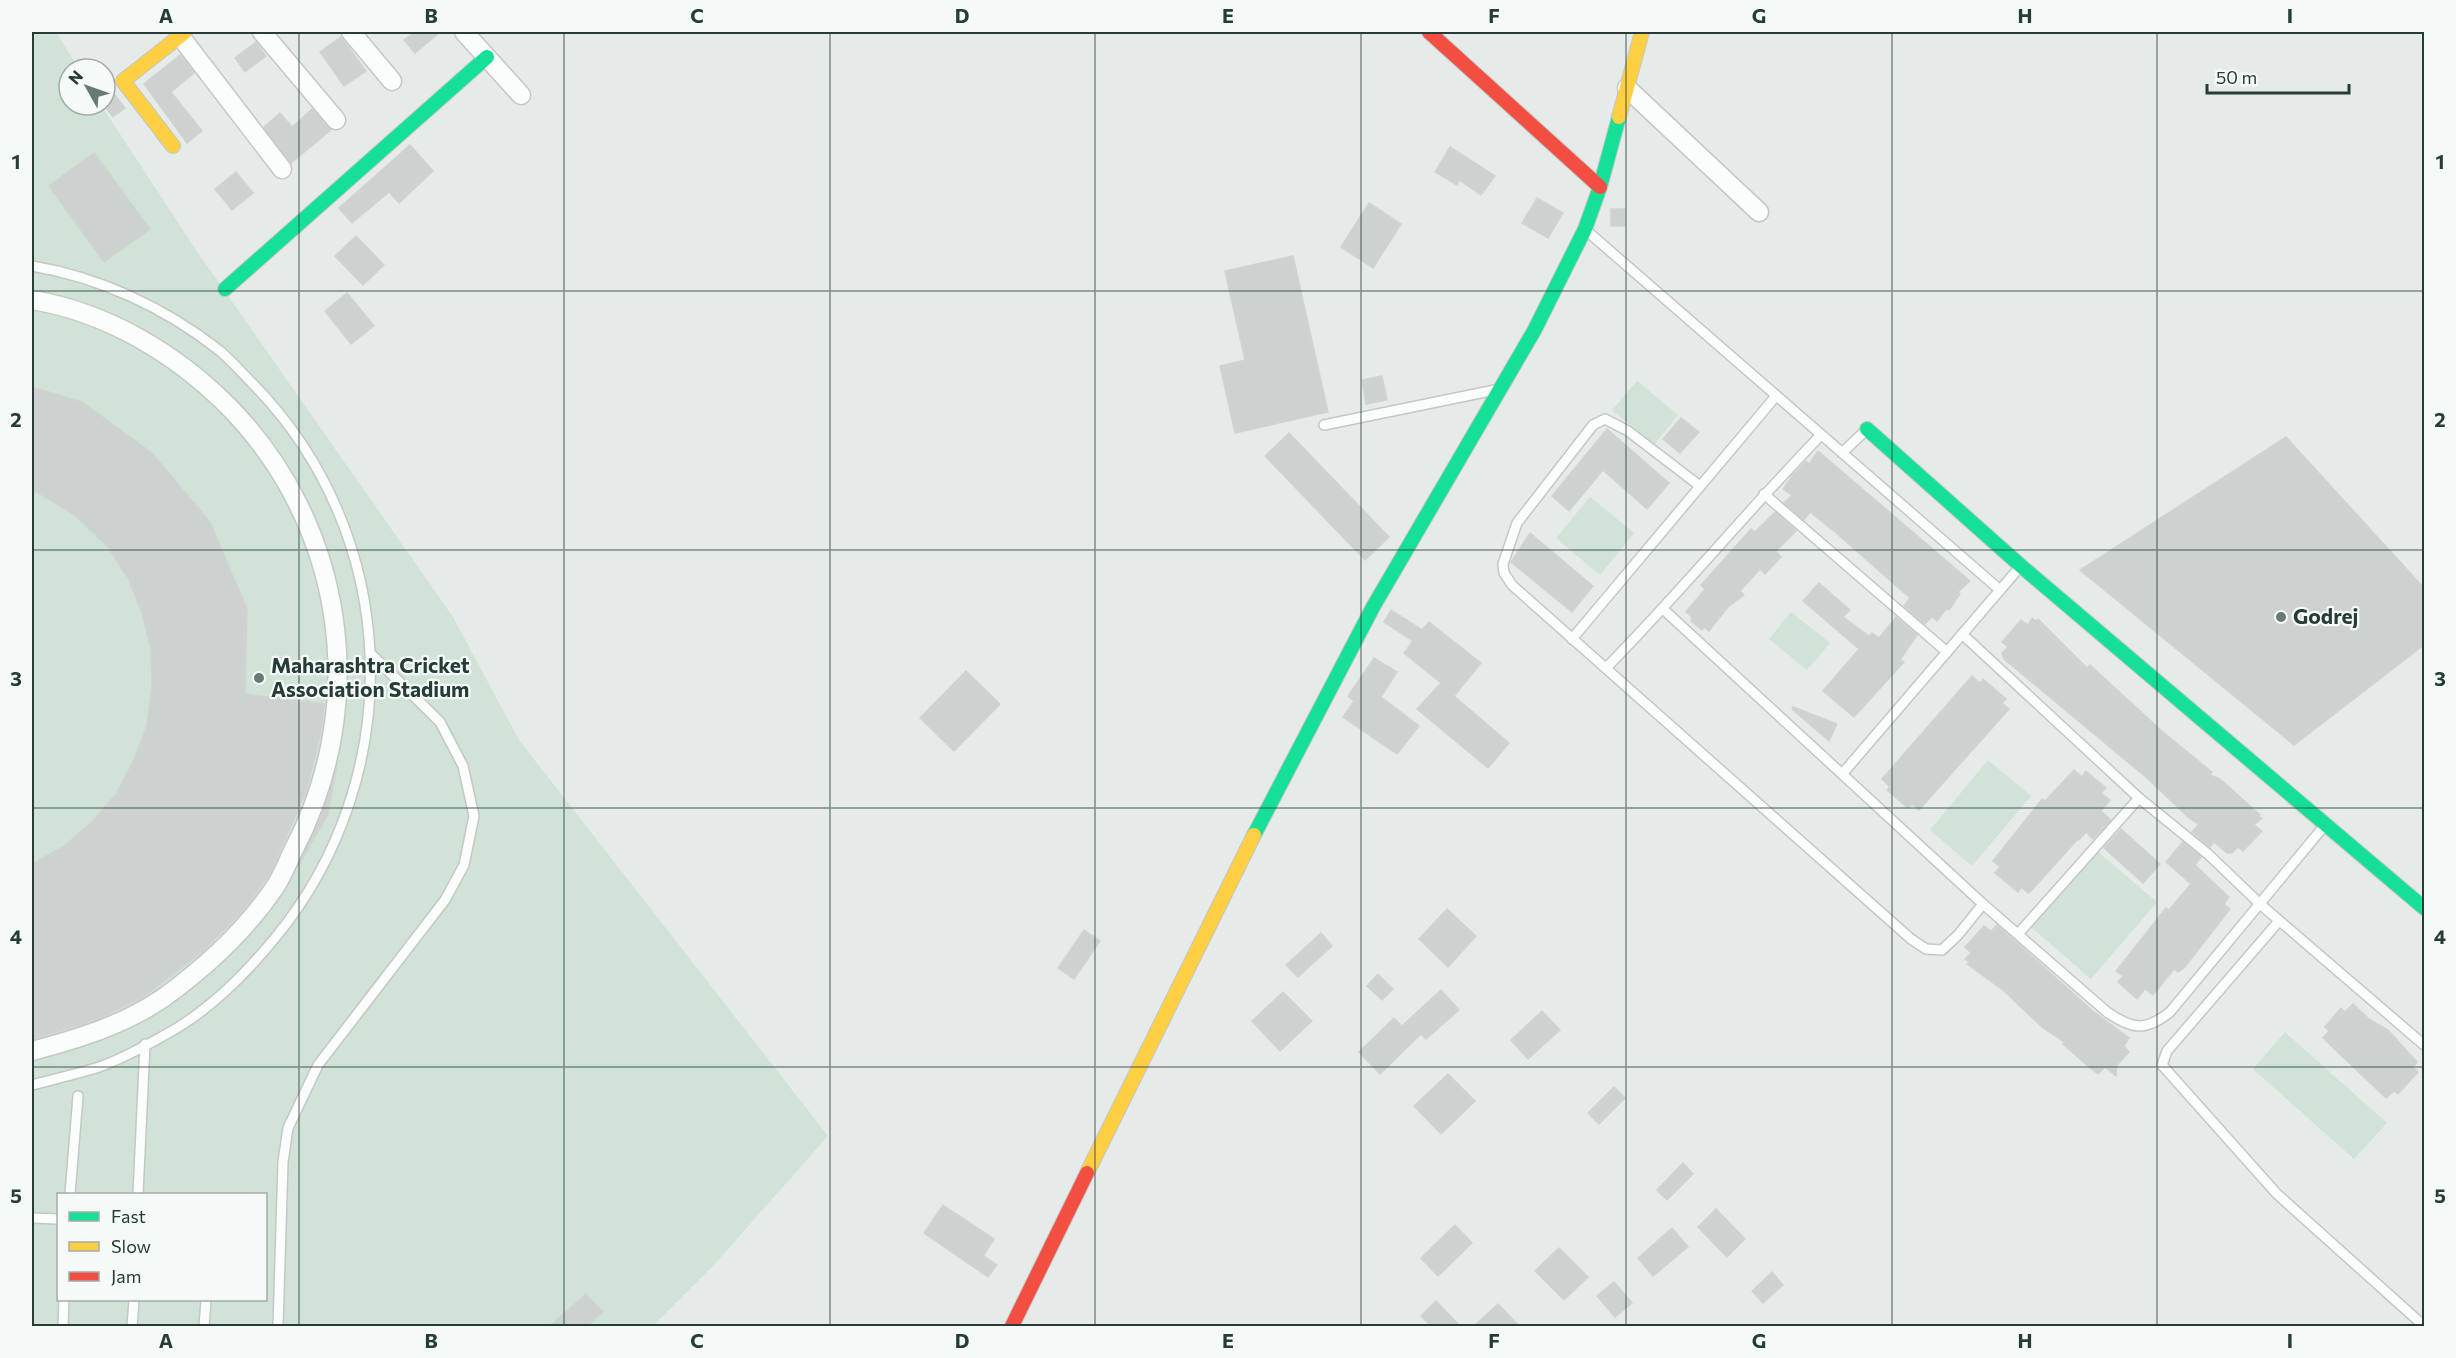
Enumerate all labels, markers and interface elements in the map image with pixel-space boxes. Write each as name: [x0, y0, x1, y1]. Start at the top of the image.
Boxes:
text: A: [159, 3, 173, 27]
text: B: [424, 3, 438, 27]
text: C: [690, 3, 704, 27]
text: D: [955, 3, 969, 27]
text: E: [1222, 3, 1234, 27]
text: F: [1488, 3, 1500, 27]
text: G: [1752, 3, 1766, 27]
text: H: [2018, 3, 2033, 27]
text: I: [2287, 3, 2293, 27]
north arrow: [57, 57, 117, 117]
scale bar: [2207, 57, 2350, 95]
text: N: [64, 66, 86, 88]
text: 50 m: [2216, 66, 2257, 88]
text: 1: [11, 149, 21, 173]
text: 1: [2435, 149, 2445, 173]
text: 2: [10, 407, 22, 431]
text: 2: [2434, 407, 2446, 431]
place label: Godrej: [2293, 603, 2358, 628]
marker: Godrej: [2274, 610, 2288, 624]
place label: Maharashtra Cricket Association Stadium: [271, 652, 470, 701]
text: 3: [10, 666, 22, 690]
text: 3: [2434, 666, 2446, 690]
marker: Maharashtra Cricket Association Stadium: [252, 671, 266, 685]
text: 4: [10, 924, 22, 948]
text: 4: [2434, 924, 2446, 948]
text: 5: [10, 1183, 22, 1207]
text: 5: [2434, 1183, 2446, 1207]
legend: [57, 1193, 267, 1301]
text: Fast: [111, 1205, 146, 1227]
text: Slow: [111, 1235, 151, 1257]
text: Jam: [111, 1265, 141, 1287]
text: A: [159, 1328, 173, 1352]
text: B: [424, 1328, 438, 1352]
text: C: [690, 1328, 704, 1352]
text: D: [955, 1328, 969, 1352]
text: E: [1222, 1328, 1234, 1352]
text: F: [1488, 1328, 1500, 1352]
text: G: [1752, 1328, 1766, 1352]
text: H: [2018, 1328, 2033, 1352]
text: I: [2287, 1328, 2293, 1352]

